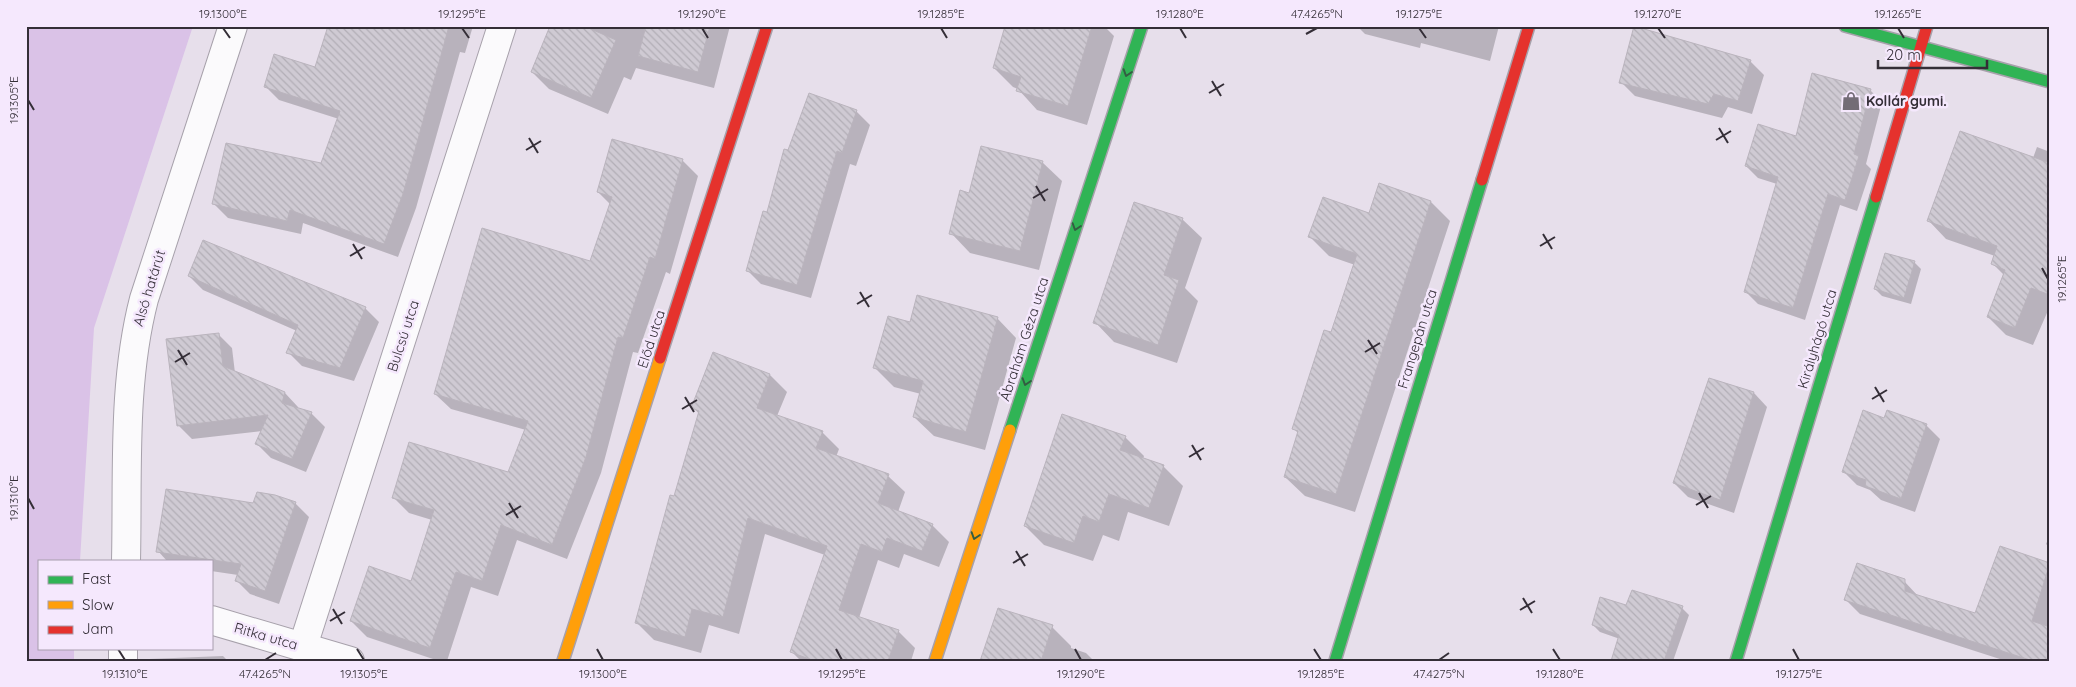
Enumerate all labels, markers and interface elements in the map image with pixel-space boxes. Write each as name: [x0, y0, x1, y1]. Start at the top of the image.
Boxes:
text: 19.1300°E: [199, 6, 247, 21]
text: 19.1295°E: [438, 6, 486, 21]
text: 19.1290°E: [678, 6, 726, 21]
text: 19.1285°E: [917, 6, 965, 21]
text: 19.1280°E: [1156, 6, 1204, 21]
text: 47.4265°N: [1291, 6, 1343, 21]
text: 19.1275°E: [1396, 6, 1443, 21]
text: 19.1270°E: [1634, 6, 1682, 21]
text: 19.1265°E: [1874, 6, 1922, 21]
scale bar: [1878, 38, 1987, 70]
text: 20 m: [1886, 45, 1921, 64]
one-way arrow: [1122, 68, 1132, 76]
text: 19.1305°E: [6, 76, 21, 124]
shop icon: Kollár gumi.: [1840, 90, 1862, 112]
place label: Kollár gumi.: [1866, 92, 1947, 110]
one-way arrow: [1072, 222, 1082, 231]
street label: Alsó határút: [129, 247, 169, 328]
text: 19.1265°E: [2054, 255, 2069, 303]
street label: Ábrahám Géza utca: [995, 275, 1053, 403]
street label: Frangepán utca: [1393, 287, 1441, 391]
street label: Királyhágó utca: [1793, 287, 1841, 391]
street label: Bulcsú utca: [383, 298, 423, 374]
street label: Előd utca: [633, 308, 669, 370]
one-way arrow: [1021, 377, 1031, 385]
text: 19.1310°E: [6, 475, 21, 521]
one-way arrow: [971, 531, 981, 540]
legend: [38, 560, 212, 650]
text: Fast: [82, 569, 111, 588]
text: Slow: [82, 595, 114, 614]
street label: Ritka utca: [232, 618, 300, 654]
text: Jam: [82, 619, 113, 638]
text: 19.1310°E: [102, 666, 148, 681]
text: 47.4265°N: [239, 666, 291, 681]
text: 19.1305°E: [340, 666, 388, 681]
text: 19.1300°E: [579, 666, 627, 681]
text: 19.1295°E: [818, 666, 866, 681]
text: 19.1290°E: [1057, 666, 1105, 681]
text: 19.1285°E: [1297, 666, 1345, 681]
text: 47.4275°N: [1413, 666, 1465, 681]
text: 19.1280°E: [1536, 666, 1584, 681]
text: 19.1275°E: [1776, 666, 1823, 681]

